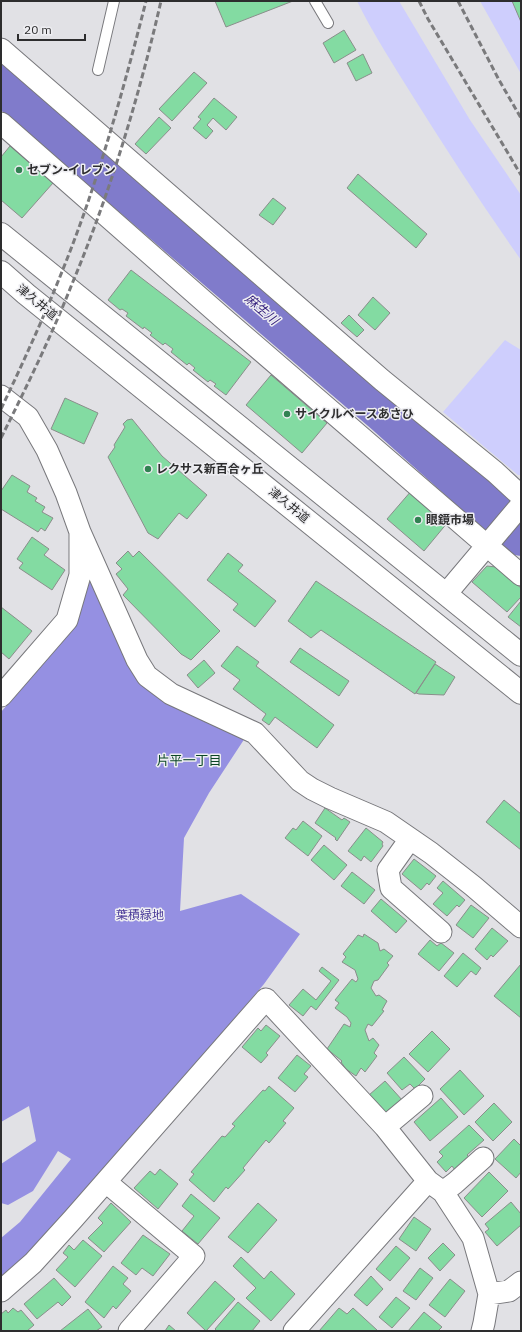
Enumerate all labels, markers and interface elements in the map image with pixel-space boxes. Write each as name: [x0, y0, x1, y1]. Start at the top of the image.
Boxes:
scale bar: [18, 16, 85, 42]
text: 20 m: [24, 22, 52, 37]
place label: セブン-イレブン: [27, 162, 116, 177]
marker: セブン-イレブン: [14, 165, 24, 175]
street label: 津久井道: [14, 281, 61, 323]
water label: 麻生川: [241, 290, 283, 330]
place label: サイクルベースあさひ: [295, 406, 414, 421]
marker: サイクルベースあさひ: [282, 409, 292, 419]
place label: レクサス新百合ヶ丘: [156, 461, 264, 476]
marker: レクサス新百合ヶ丘: [143, 464, 153, 474]
street label: 津久井道: [266, 484, 313, 526]
place label: 眼鏡市場: [426, 512, 474, 527]
marker: 眼鏡市場: [413, 515, 423, 525]
district label: 片平一丁目: [156, 752, 222, 769]
park label: 葉積緑地: [116, 907, 164, 922]

